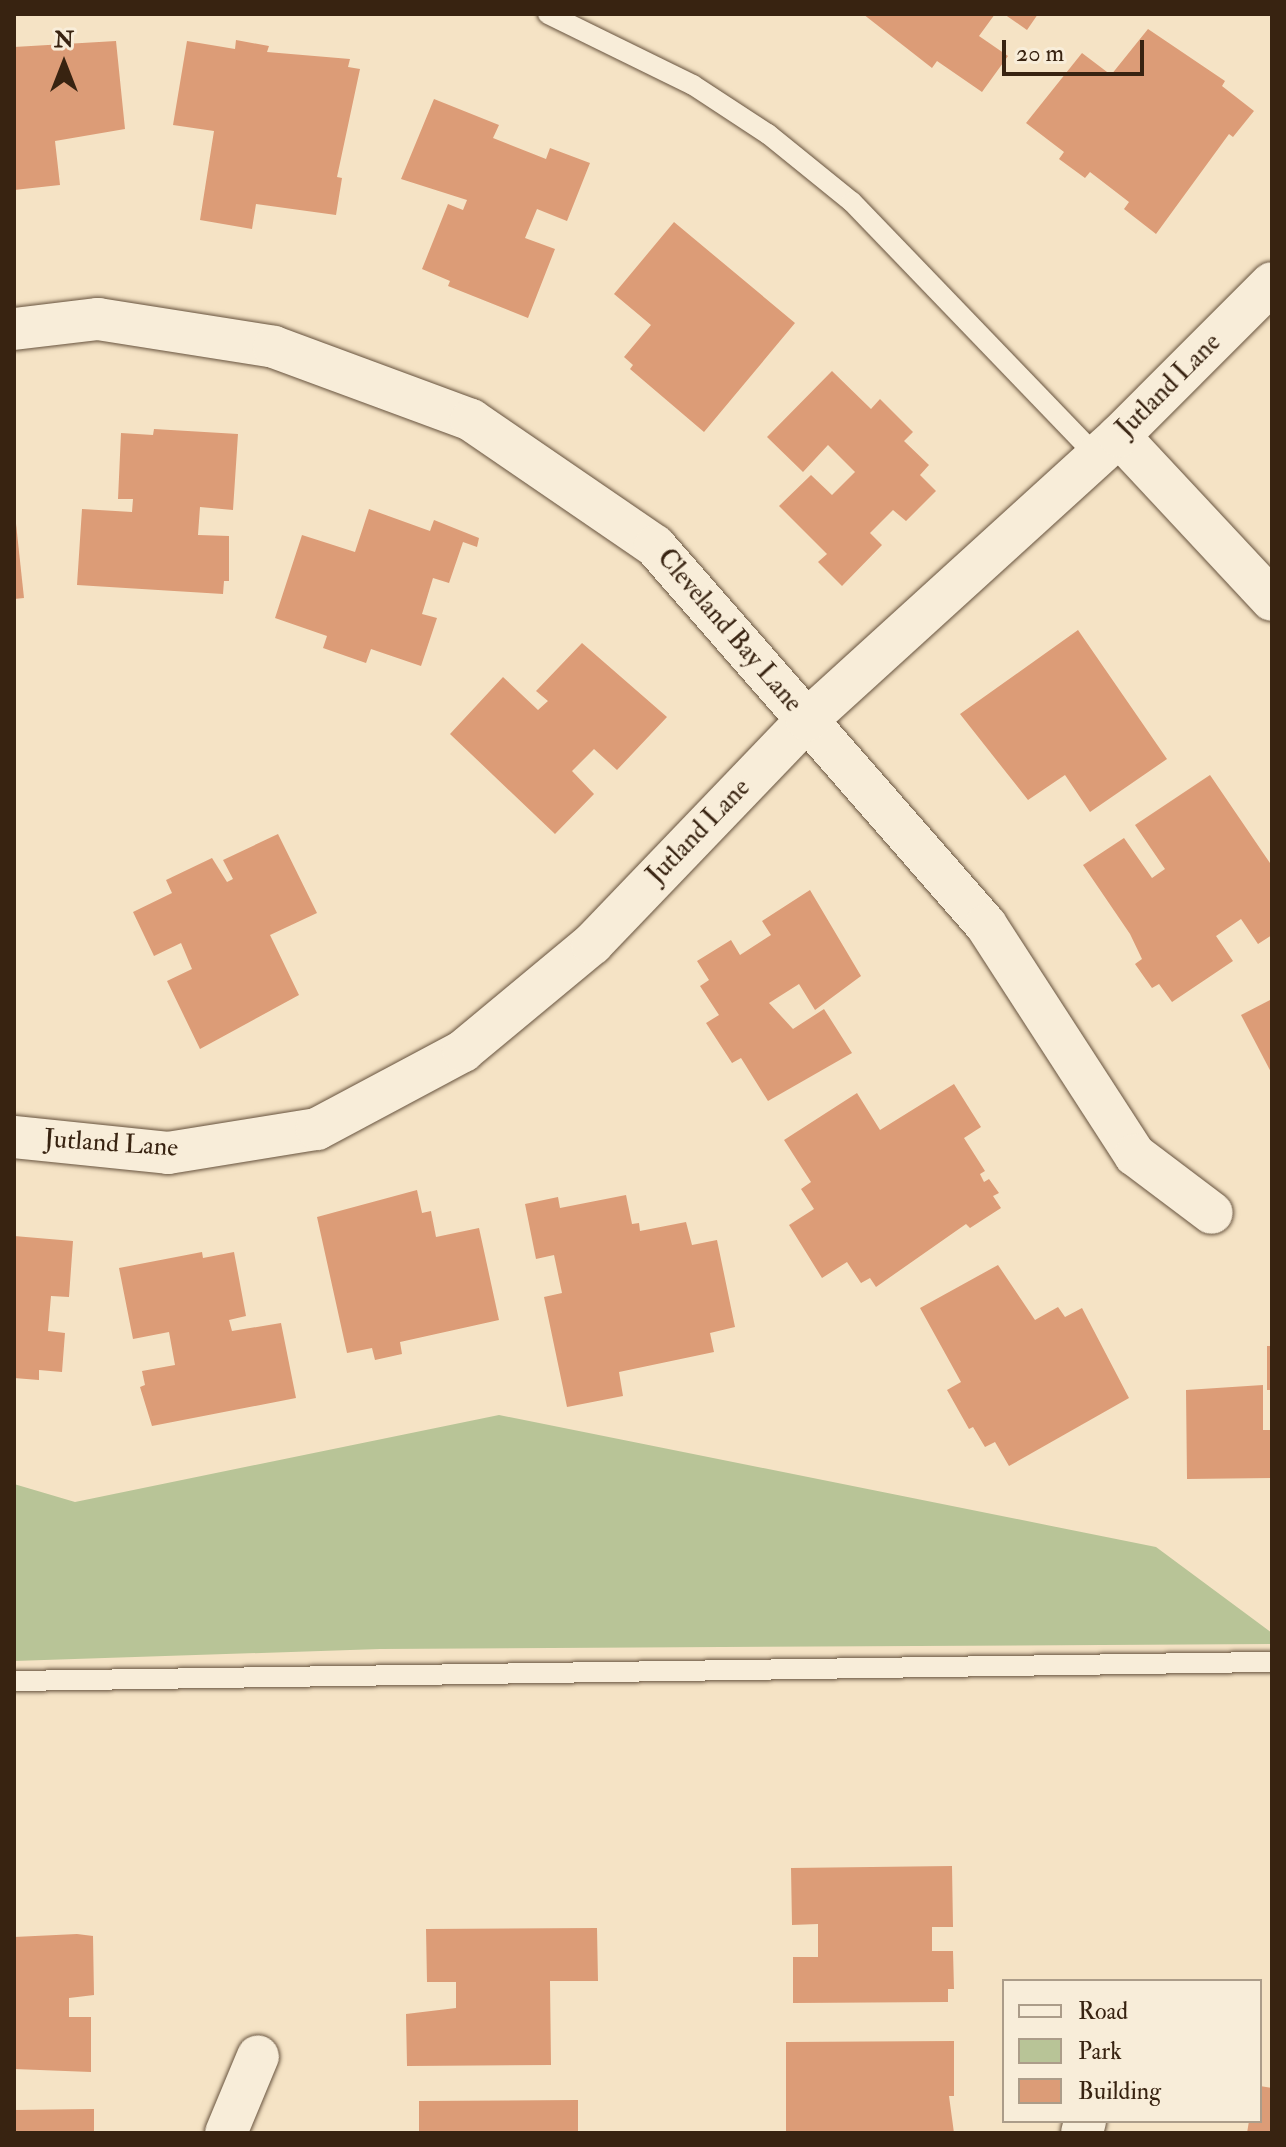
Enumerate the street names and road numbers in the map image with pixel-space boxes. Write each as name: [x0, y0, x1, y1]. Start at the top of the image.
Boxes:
street label: Jutland Lane: [1110, 327, 1228, 445]
street label: Cleveland Bay Lane: [650, 543, 808, 719]
street label: Jutland Lane: [641, 773, 757, 891]
street label: Jutland Lane: [43, 1124, 179, 1164]

